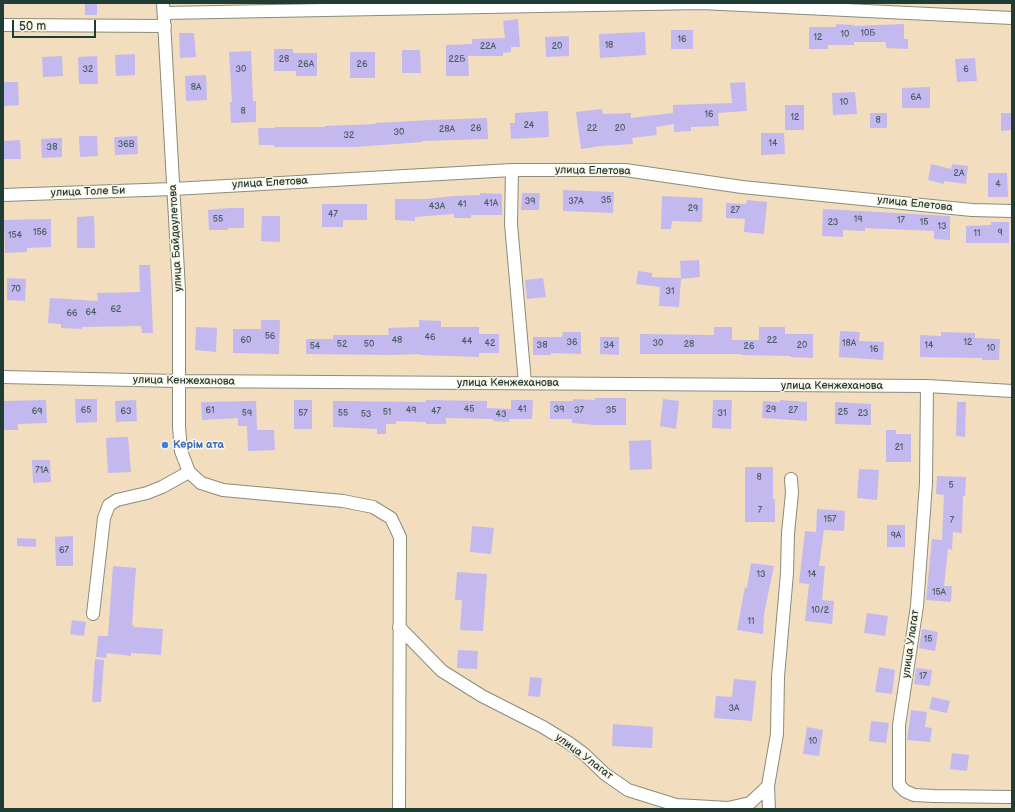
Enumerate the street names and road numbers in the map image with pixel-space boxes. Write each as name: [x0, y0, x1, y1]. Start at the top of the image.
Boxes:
street label: улица Елетова: [555, 164, 631, 178]
street label: улица Елетова: [232, 174, 308, 192]
street label: улица Толе Би: [51, 184, 125, 200]
street label: улица Байдаулетова: [167, 184, 185, 292]
street label: улица Елетова: [877, 193, 953, 215]
street label: улица Кенжеханова: [133, 374, 235, 388]
street label: улица Кенжеханова: [457, 376, 559, 390]
street label: улица Кенжеханова: [781, 379, 883, 393]
street label: улица Улагат: [900, 609, 922, 679]
street label: улица Улагат: [552, 731, 616, 783]

